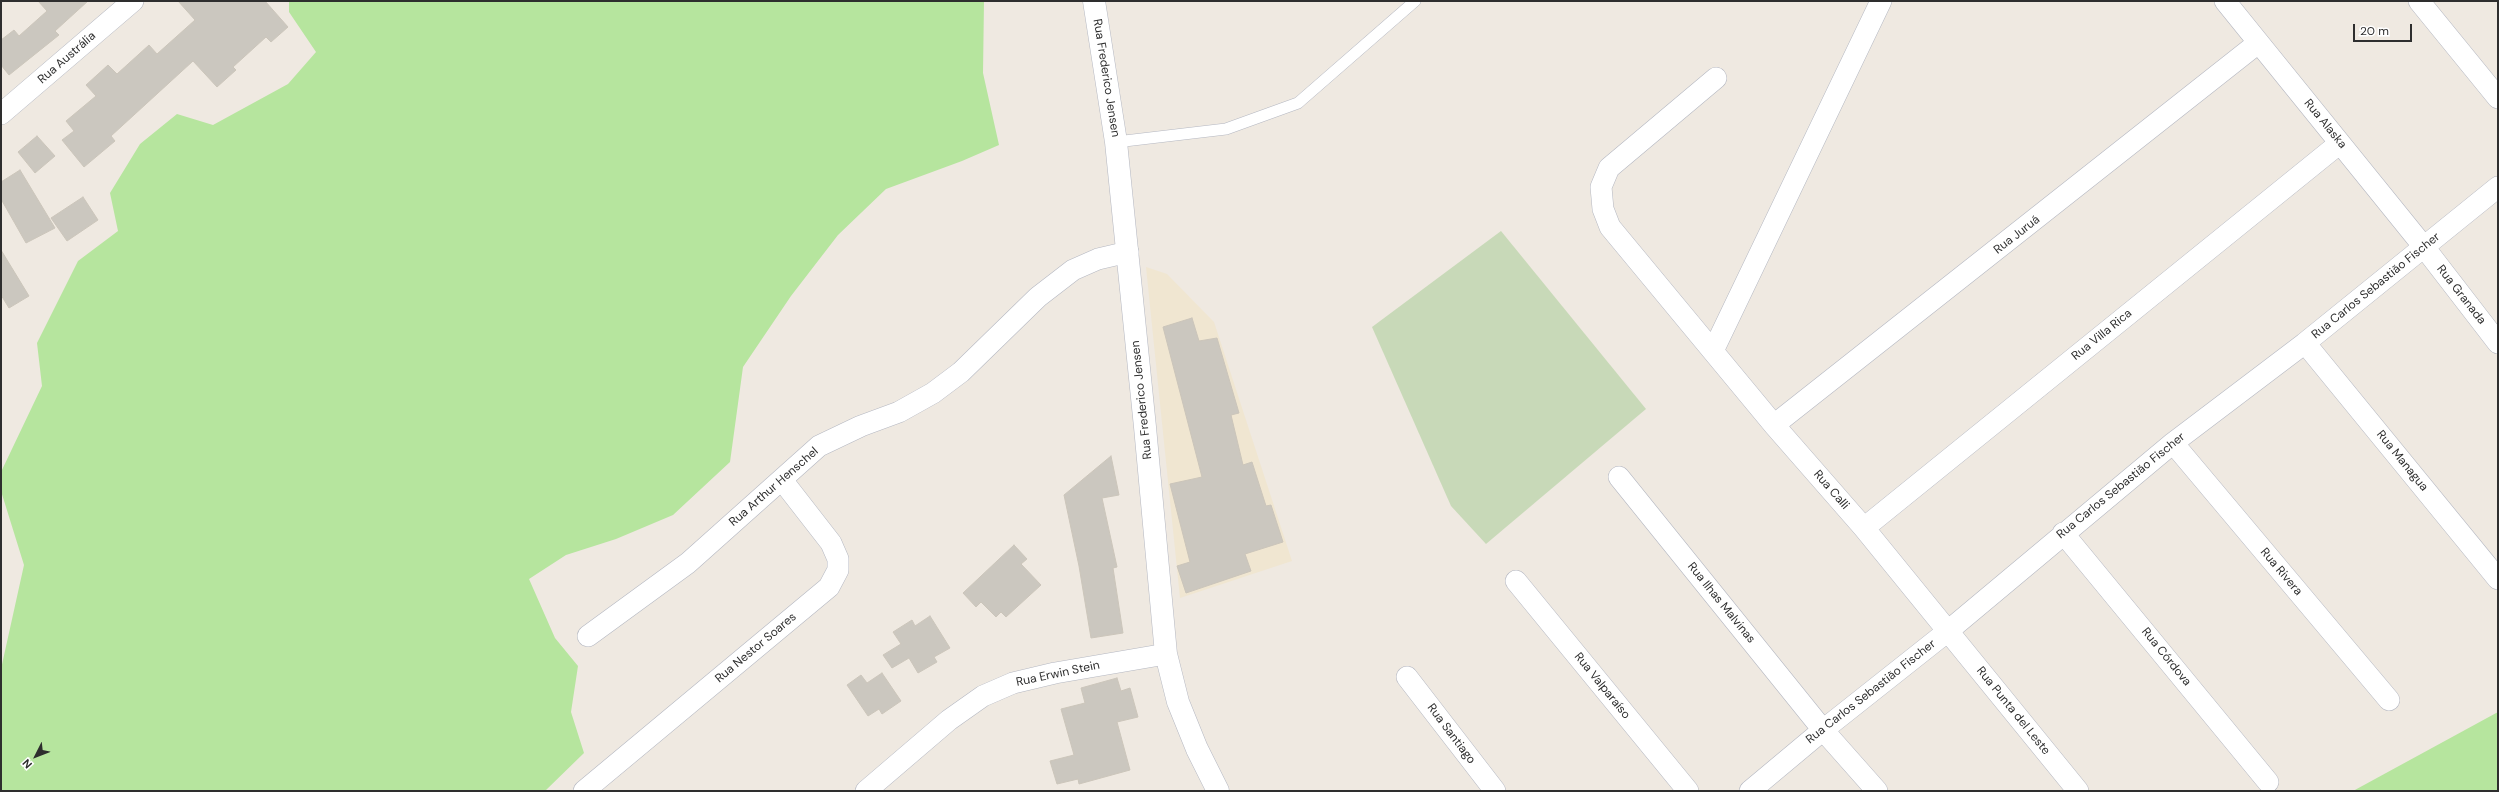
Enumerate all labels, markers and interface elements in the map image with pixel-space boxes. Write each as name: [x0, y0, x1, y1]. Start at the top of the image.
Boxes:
scale bar: [2355, 16, 2414, 42]
street label: Rua Frederico Jensen: [1090, 18, 1122, 138]
text: 20 m: [2360, 23, 2389, 39]
street label: Rua Austrália: [35, 29, 99, 87]
street label: Rua Alaska: [2301, 96, 2349, 152]
street label: Rua Juruá: [1991, 213, 2043, 257]
street label: Rua Carlos Sebastião Fischer: [2309, 230, 2443, 342]
street label: Rua Granada: [2433, 262, 2489, 328]
street label: Rua Villa Rica: [2069, 306, 2135, 364]
street label: Rua Frederico Jensen: [1129, 340, 1155, 460]
street label: Rua Managua: [2373, 428, 2431, 494]
street label: Rua Carlos Sebastião Fischer: [2054, 430, 2188, 542]
street label: Rua Arthur Henschel: [726, 444, 822, 530]
street label: Rua Calli: [1810, 468, 1852, 512]
street label: Rua Rivera: [2257, 545, 2305, 599]
street label: Rua Ilhas Malvinas: [1684, 560, 1758, 646]
street label: Rua Nestor Soares: [712, 610, 800, 686]
street label: Rua Córdova: [2138, 625, 2194, 689]
street label: Rua Carlos Sebastião Fischer: [1803, 637, 1939, 747]
street label: Rua Valparaíso: [1571, 650, 1633, 722]
street label: Rua Erwin Stein: [1015, 658, 1101, 690]
street label: Rua Punta del Leste: [1973, 664, 2053, 758]
street label: Rua Santiago: [1424, 701, 1478, 767]
north arrow: [16, 736, 56, 776]
text: N: [19, 756, 35, 772]

